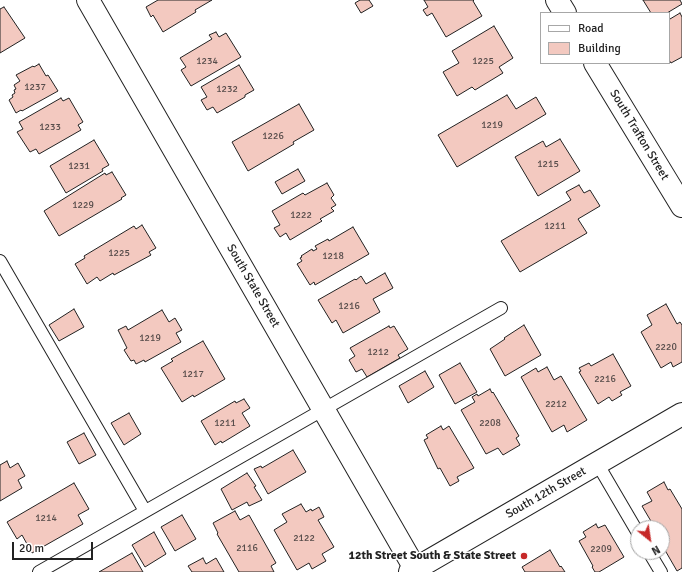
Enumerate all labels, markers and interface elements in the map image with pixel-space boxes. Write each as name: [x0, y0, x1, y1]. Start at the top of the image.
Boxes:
legend: [540, 12, 670, 64]
text: Road: [578, 21, 604, 36]
text: Building: [578, 41, 621, 56]
house number: 1234: [196, 55, 218, 67]
house number: 1225: [472, 55, 494, 67]
house number: 1237: [24, 81, 46, 93]
house number: 1232: [216, 83, 238, 95]
street label: South Trafton Street: [606, 87, 672, 183]
house number: 1219: [481, 119, 503, 131]
house number: 1233: [39, 121, 61, 133]
house number: 1226: [262, 130, 284, 142]
house number: 1215: [537, 158, 559, 170]
house number: 1231: [68, 160, 90, 172]
house number: 1229: [72, 199, 94, 211]
house number: 1222: [290, 209, 312, 221]
house number: 1211: [544, 220, 566, 232]
street label: South State Street: [223, 242, 283, 330]
house number: 1225: [108, 247, 130, 259]
house number: 1218: [322, 250, 344, 262]
house number: 1216: [338, 300, 360, 312]
house number: 1219: [139, 332, 161, 344]
house number: 2220: [655, 341, 677, 353]
house number: 1212: [367, 346, 389, 358]
house number: 1217: [182, 368, 204, 380]
house number: 2216: [594, 373, 616, 385]
house number: 2212: [545, 398, 567, 410]
house number: 1211: [214, 417, 236, 429]
house number: 2208: [479, 417, 501, 429]
street label: South 12th Street: [503, 464, 589, 522]
house number: 1214: [35, 512, 57, 524]
north arrow: [630, 520, 670, 560]
house number: 2122: [293, 532, 315, 544]
scale bar: [14, 534, 95, 560]
text: 20 m: [19, 541, 44, 556]
house number: 2116: [236, 542, 258, 554]
text: N: [649, 542, 662, 558]
house number: 2209: [590, 543, 612, 555]
place label: 12th Street South & State Street: [348, 549, 516, 563]
marker: 12th Street South & State Street: [519, 551, 529, 561]

